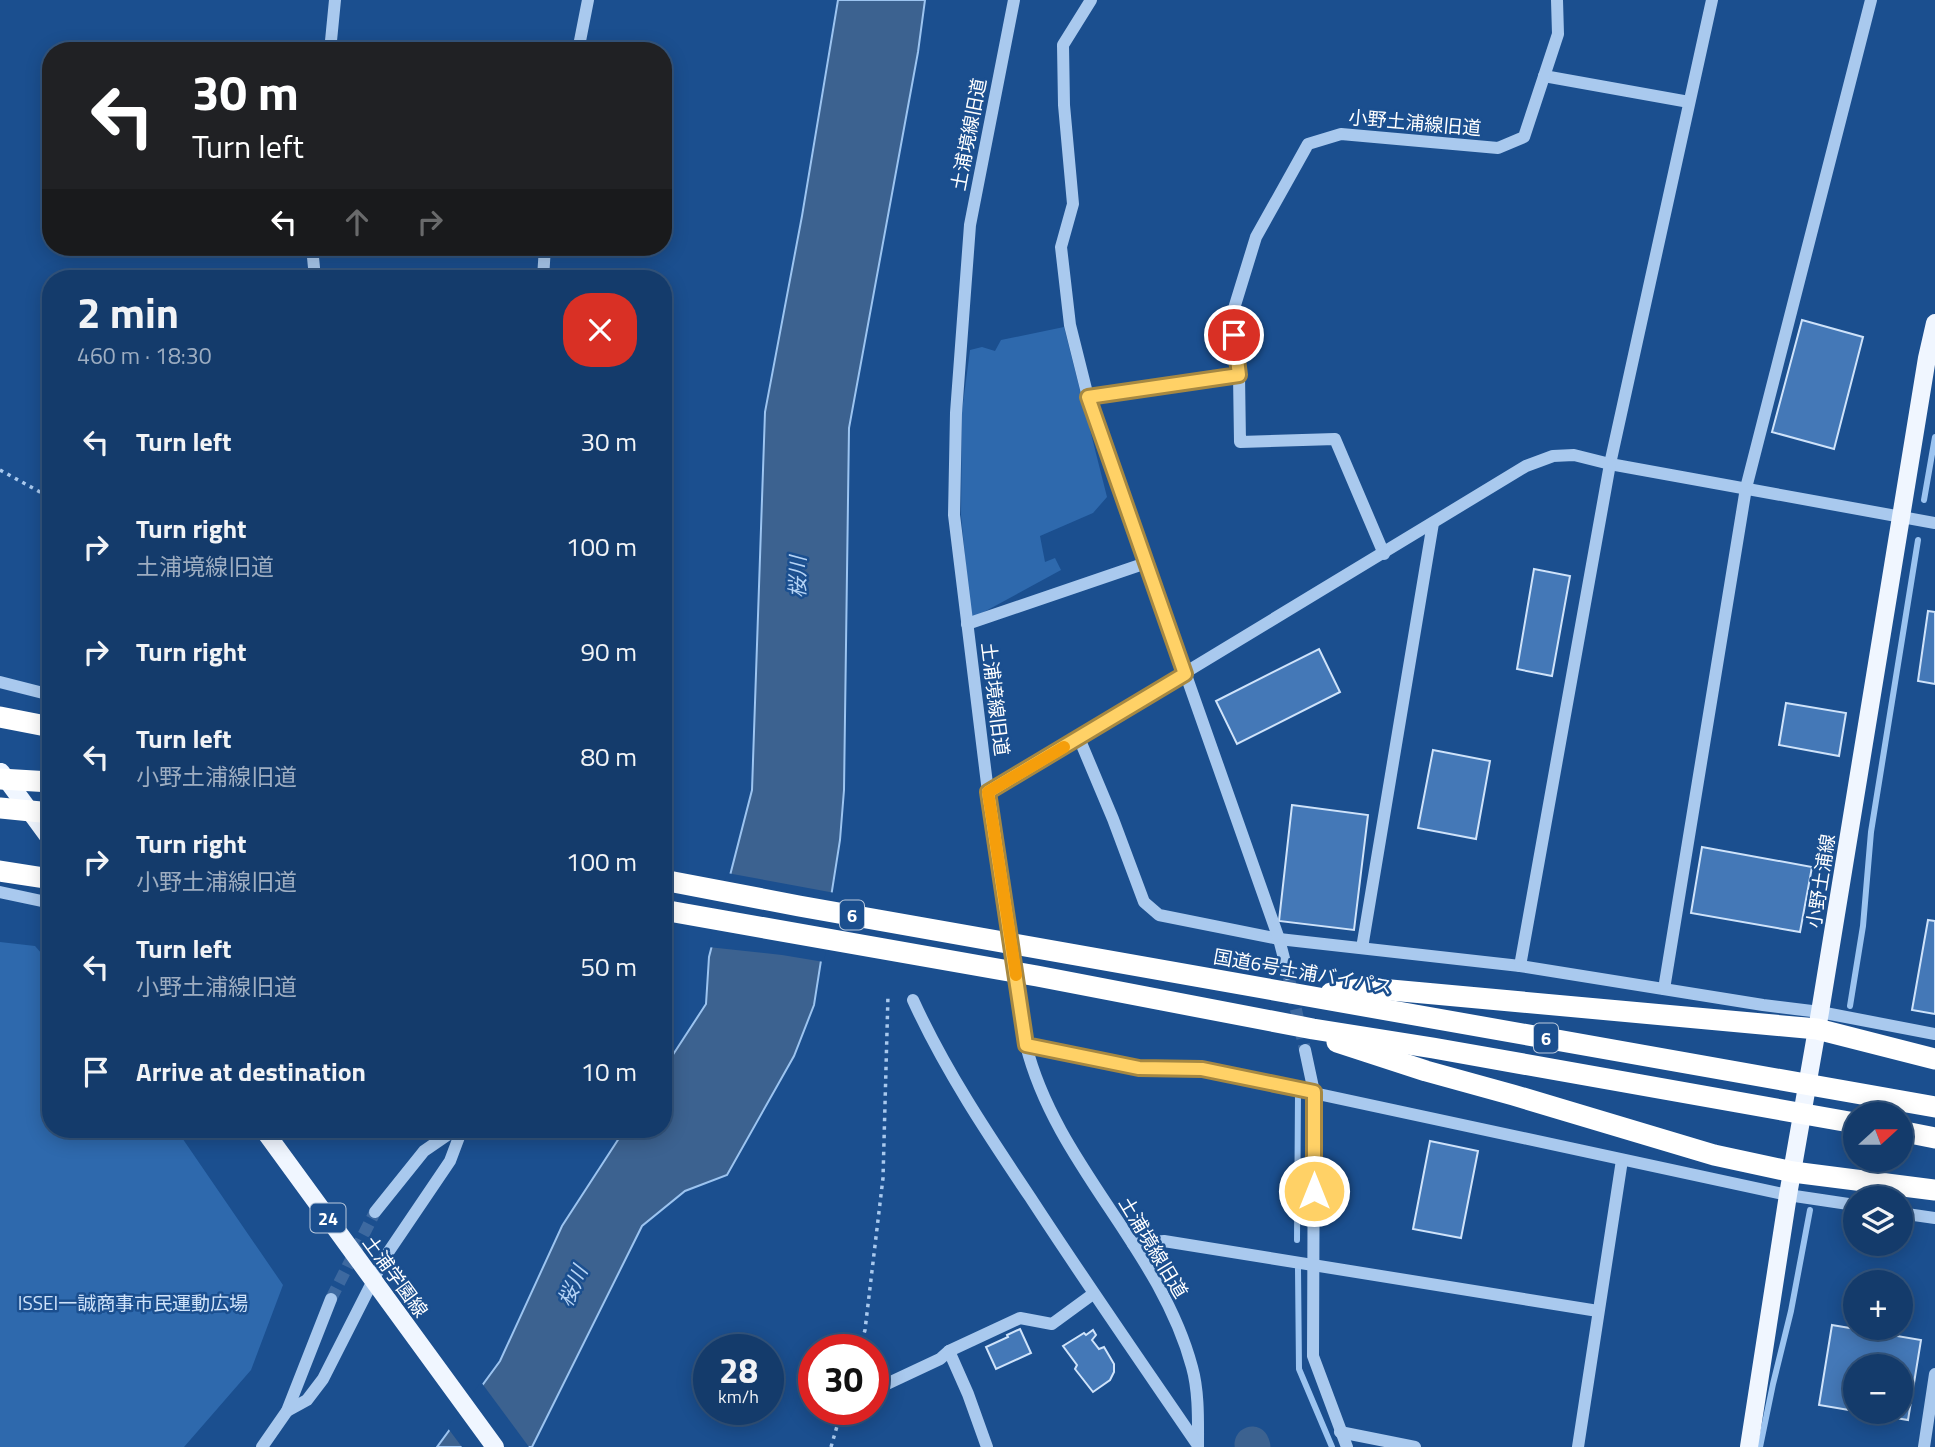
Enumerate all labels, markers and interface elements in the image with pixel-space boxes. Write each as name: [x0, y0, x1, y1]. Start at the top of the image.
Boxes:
text: 30 m: [192, 54, 299, 129]
icon: left: [77, 70, 168, 161]
street label: 土浦境線旧道: [943, 75, 993, 193]
street label: 小野土浦線旧道: [1347, 102, 1483, 142]
text: Turn left: [192, 122, 304, 170]
icon: left: [265, 203, 303, 241]
icon: ahead: [338, 203, 376, 241]
icon: right: [411, 203, 449, 241]
text: 2 min: [77, 280, 179, 344]
button: close: [563, 293, 637, 367]
pin: [1204, 305, 1264, 365]
icon: arrive: [1215, 316, 1253, 354]
text: 460 m · 18:30: [77, 338, 212, 373]
text: Turn left: [136, 422, 231, 461]
text: 30 m: [580, 422, 637, 461]
icon: left: [77, 423, 115, 461]
text: Turn right: [136, 509, 247, 548]
text: 100 m: [566, 527, 637, 566]
icon: right: [77, 528, 115, 566]
text: 土浦境線旧道: [136, 549, 274, 584]
water label: 桜川: [781, 554, 813, 598]
text: Turn right: [136, 632, 247, 671]
text: 90 m: [580, 632, 637, 671]
icon: right: [77, 633, 115, 671]
street label: 土浦境線旧道: [975, 641, 1017, 757]
text: Turn left: [136, 719, 231, 758]
text: 80 m: [580, 737, 637, 776]
icon: left: [77, 738, 115, 776]
text: 小野土浦線旧道: [136, 759, 297, 794]
text: Turn right: [136, 824, 247, 863]
street label: 小野土浦線: [1798, 832, 1842, 930]
text: 100 m: [566, 842, 637, 881]
icon: right: [77, 843, 115, 881]
text: 小野土浦線旧道: [136, 864, 297, 899]
road number: 6: [840, 900, 864, 930]
text: Turn left: [136, 929, 231, 968]
street label: 国道6号土浦バイパス: [1211, 941, 1395, 1001]
text: 50 m: [580, 947, 637, 986]
icon: left: [77, 948, 115, 986]
text: 小野土浦線旧道: [136, 969, 297, 1004]
road number: 6: [1534, 1023, 1558, 1052]
text: Arrive at destination: [136, 1052, 366, 1091]
text: 10 m: [580, 1052, 637, 1091]
icon: arrive: [77, 1053, 115, 1091]
north arrow: [1843, 1102, 1913, 1172]
map controls: [1843, 1102, 1913, 1424]
position arrow: [1277, 1154, 1351, 1228]
button: layers: [1843, 1186, 1913, 1256]
street label: 土浦境線旧道: [1112, 1191, 1196, 1303]
road number: 24: [310, 1204, 346, 1232]
street label: 土浦学園線: [356, 1229, 436, 1323]
water label: 桜川: [549, 1258, 596, 1312]
button: +: [1843, 1270, 1913, 1340]
park label: ISSEI一誠商事市民運動広場: [18, 1288, 248, 1317]
speed limit sign: 30: [798, 1334, 889, 1425]
text: 28: [719, 1343, 758, 1397]
button: −: [1843, 1354, 1913, 1424]
text: km/h: [718, 1383, 759, 1410]

